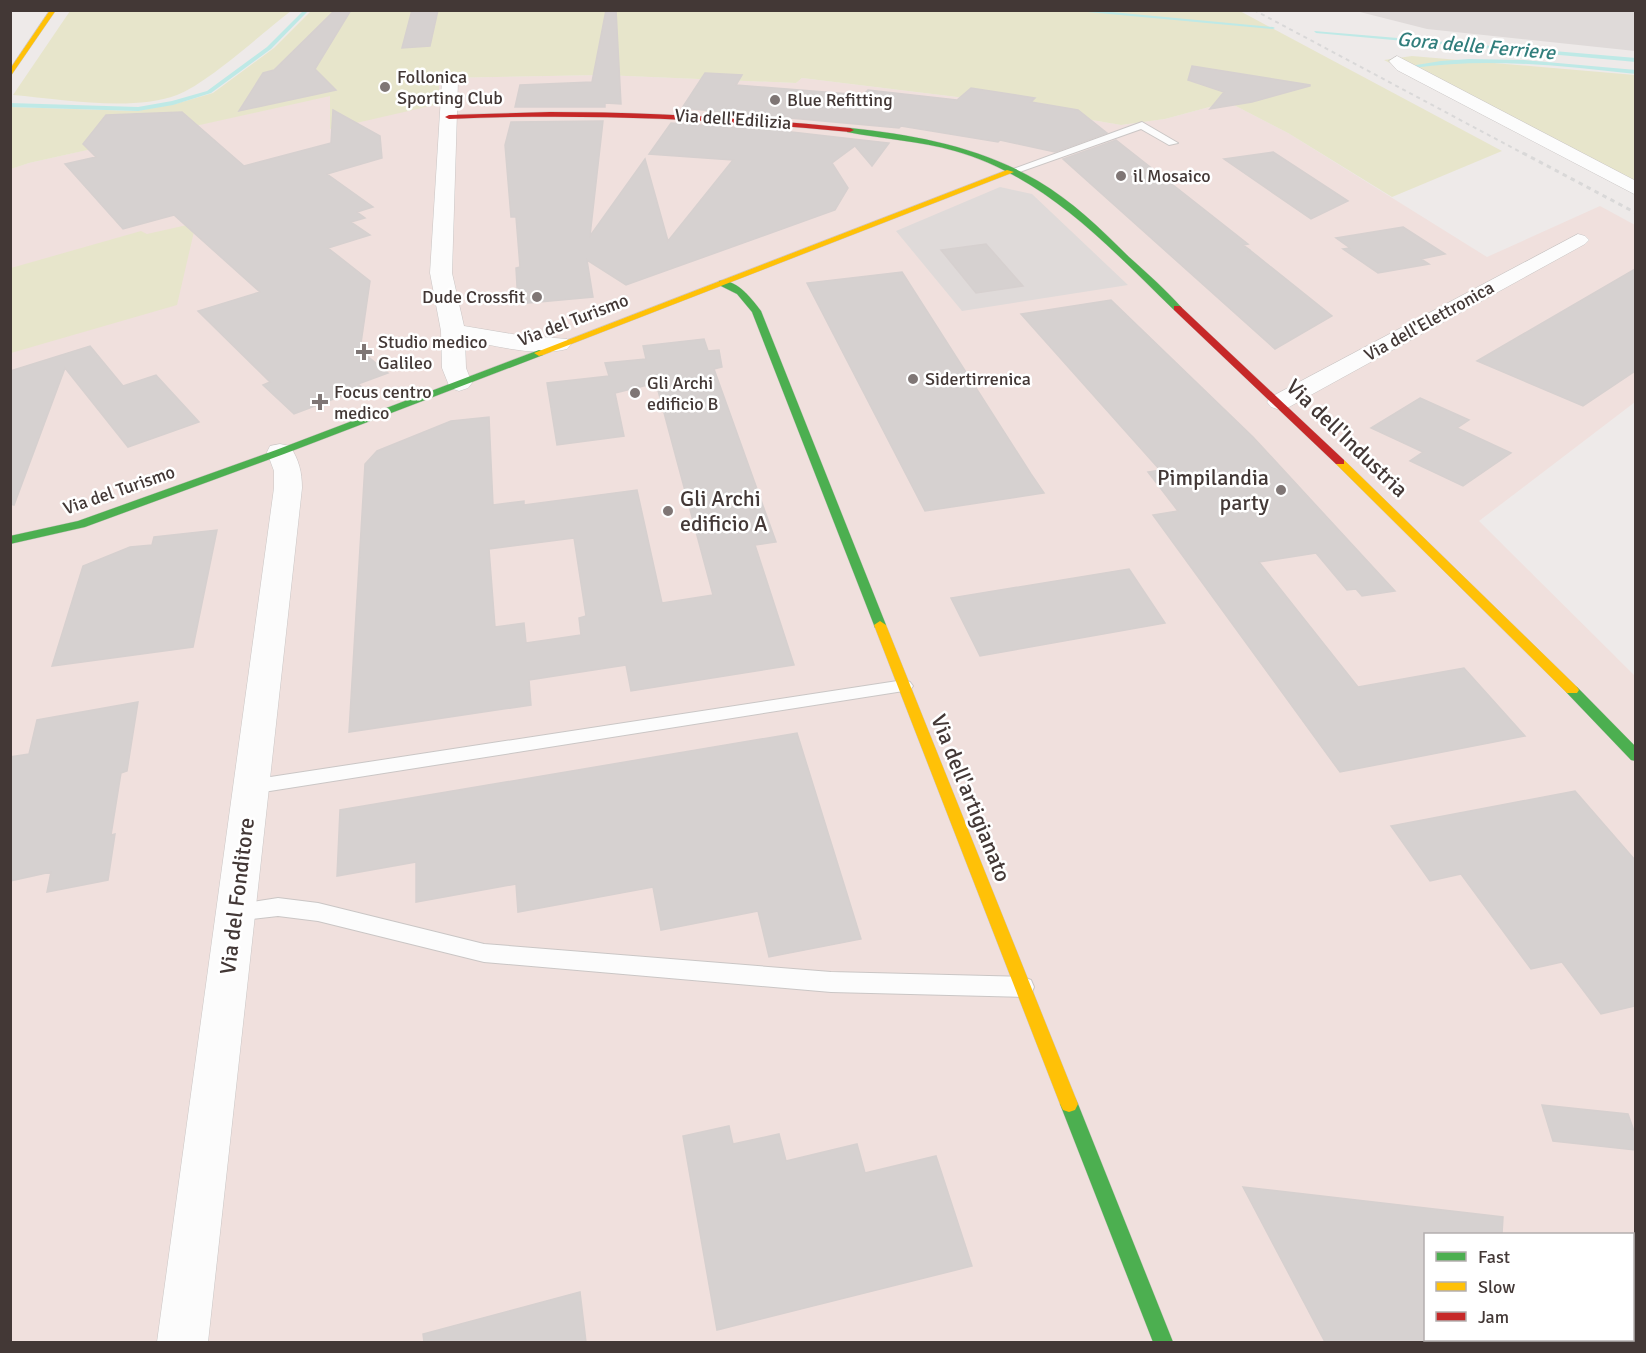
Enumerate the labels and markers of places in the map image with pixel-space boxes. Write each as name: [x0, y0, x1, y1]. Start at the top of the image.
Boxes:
place label: Follonica Sporting Club: [397, 66, 503, 109]
marker: Follonica Sporting Club: [378, 80, 392, 94]
place label: Blue Refitting: [787, 89, 893, 111]
marker: Blue Refitting: [768, 93, 782, 107]
place label: il Mosaico: [1133, 165, 1211, 187]
marker: il Mosaico: [1114, 169, 1128, 183]
place label: Dude Crossfit: [422, 286, 525, 308]
marker: Dude Crossfit: [530, 290, 544, 304]
place label: Studio medico Galileo: [378, 331, 487, 374]
marker: Studio medico Galileo: [355, 343, 373, 361]
place label: Sidertirrenica: [925, 368, 1031, 390]
place label: Gli Archi edificio B: [647, 372, 719, 415]
marker: Sidertirrenica: [906, 372, 920, 386]
place label: Focus centro medico: [334, 381, 432, 424]
marker: Gli Archi edificio B: [628, 386, 642, 400]
marker: Focus centro medico: [311, 393, 329, 411]
place label: Pimpilandia party: [1157, 464, 1270, 516]
marker: Pimpilandia party: [1274, 483, 1288, 497]
place label: Gli Archi edificio A: [680, 485, 768, 537]
marker: Gli Archi edificio A: [661, 504, 675, 518]

